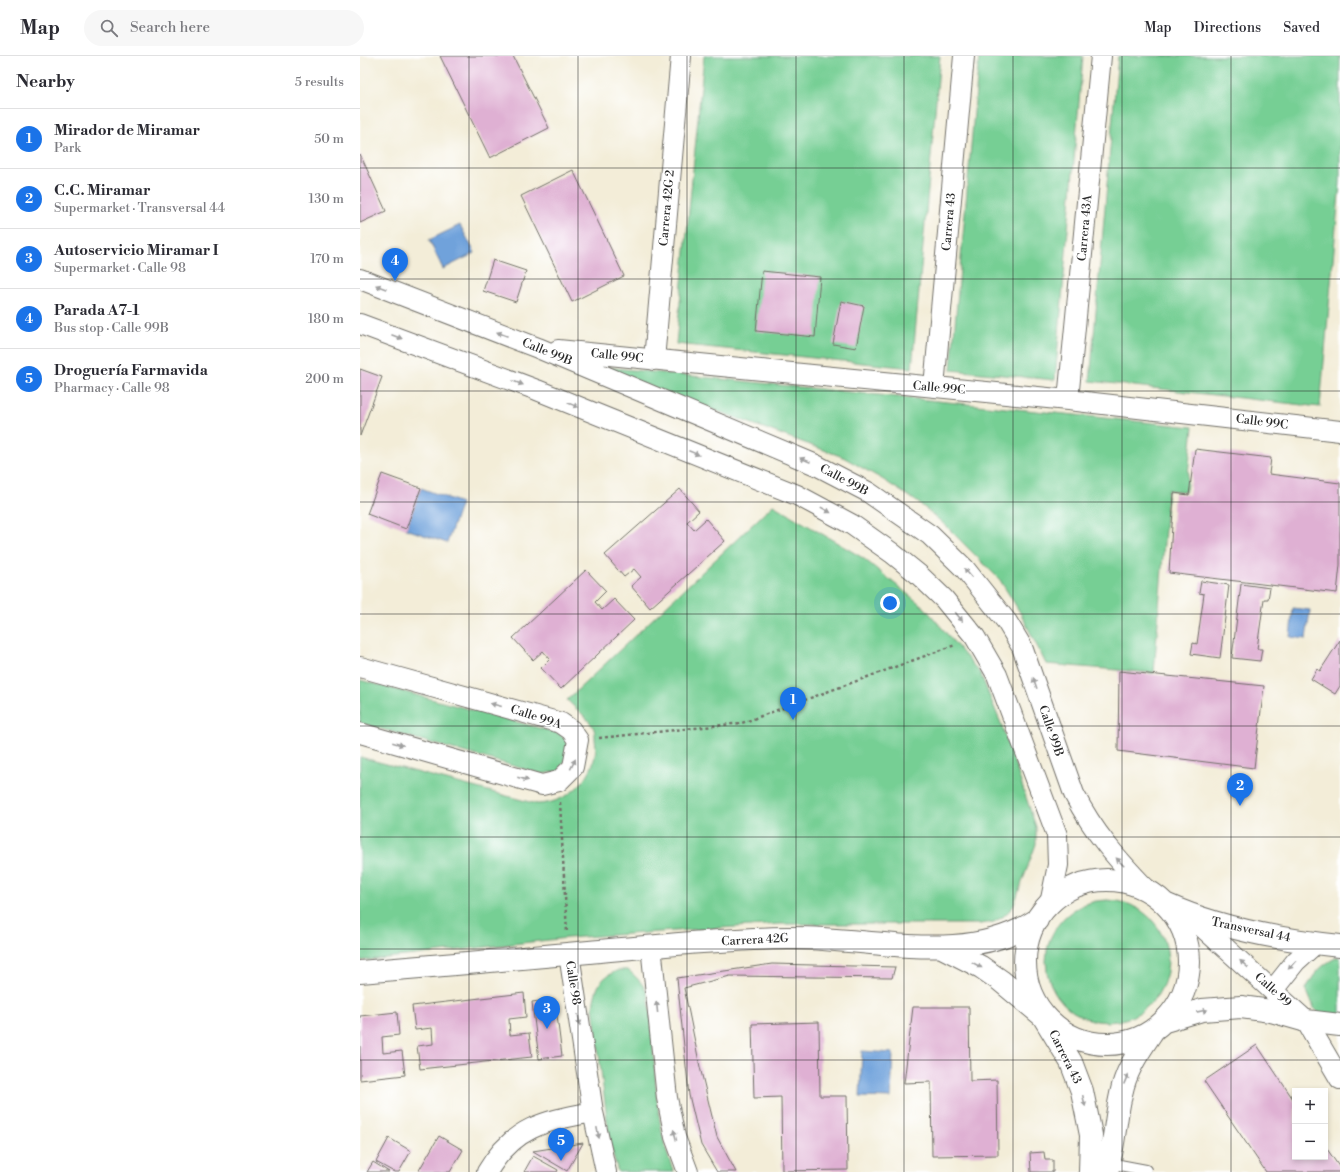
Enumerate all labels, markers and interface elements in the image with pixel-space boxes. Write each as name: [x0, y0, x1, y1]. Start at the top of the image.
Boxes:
search box: [84, 10, 364, 46]
text: Map: [20, 16, 60, 40]
icon: search: [98, 17, 120, 39]
text: Search here: [130, 18, 210, 37]
text: Map: [1144, 19, 1172, 37]
text: Directions: [1194, 19, 1261, 37]
text: Saved: [1283, 19, 1320, 37]
text: Nearby: [16, 71, 75, 93]
text: 5 results: [295, 74, 344, 90]
text: Mirador de Miramar: [54, 121, 200, 140]
text: 1: [26, 131, 32, 147]
text: 50 m: [314, 131, 344, 147]
text: Park: [54, 140, 81, 156]
street label: Carrera 42G 2: [656, 169, 678, 247]
text: C.C. Miramar: [54, 181, 151, 200]
text: 2: [25, 191, 33, 207]
text: 130 m: [309, 191, 344, 207]
street label: Carrera 43: [939, 192, 959, 252]
street label: Carrera 43A: [1075, 193, 1095, 262]
text: Supermarket · Transversal 44: [54, 200, 225, 216]
text: Autoservicio Miramar I: [54, 241, 219, 260]
pin: 4: [382, 248, 408, 281]
text: 3: [25, 251, 33, 267]
text: 170 m: [310, 251, 344, 267]
text: Supermarket · Calle 98: [54, 260, 186, 276]
one-way arrow: [374, 284, 386, 290]
text: Parada A7-1: [54, 301, 140, 320]
text: 4: [25, 311, 33, 327]
text: 180 m: [308, 311, 344, 327]
text: Bus stop · Calle 99B: [54, 320, 169, 336]
one-way arrow: [497, 331, 508, 337]
one-way arrow: [391, 335, 403, 341]
street label: Calle 99B: [520, 335, 574, 369]
street label: Calle 99C: [590, 346, 644, 366]
text: Droguería Farmavida: [54, 361, 208, 380]
text: 5: [25, 371, 33, 387]
text: 200 m: [305, 371, 344, 387]
street label: Calle 99C: [912, 378, 966, 398]
text: Pharmacy · Calle 98: [54, 380, 170, 396]
one-way arrow: [513, 381, 525, 387]
one-way arrow: [568, 402, 580, 408]
street label: Calle 99C: [1235, 411, 1289, 433]
one-way arrow: [688, 451, 700, 457]
one-way arrow: [798, 457, 810, 463]
street label: Calle 99B: [817, 461, 871, 499]
one-way arrow: [820, 507, 832, 514]
one-way arrow: [964, 568, 973, 578]
your location: [880, 593, 900, 613]
one-way arrow: [955, 612, 964, 623]
one-way arrow: [1031, 677, 1037, 689]
pin: 1: [780, 687, 806, 720]
one-way arrow: [490, 702, 502, 708]
street label: Calle 99A: [509, 702, 564, 733]
street label: Calle 99B: [1035, 704, 1067, 758]
one-way arrow: [392, 741, 404, 747]
one-way arrow: [570, 759, 576, 770]
pin: 2: [1227, 773, 1253, 806]
one-way arrow: [517, 776, 529, 782]
one-way arrow: [1115, 857, 1124, 867]
street label: Transversal 44: [1210, 914, 1292, 946]
street label: Carrera 42G: [721, 931, 789, 949]
one-way arrow: [1239, 959, 1249, 968]
street label: Calle 98: [562, 960, 584, 1006]
one-way arrow: [1287, 960, 1297, 970]
one-way arrow: [971, 962, 982, 968]
street label: Calle 99: [1251, 970, 1295, 1010]
pin: 3: [534, 996, 560, 1029]
one-way arrow: [654, 1001, 660, 1013]
one-way arrow: [1196, 1007, 1208, 1013]
one-way arrow: [576, 1014, 582, 1026]
street label: Carrera 43: [1045, 1028, 1085, 1087]
one-way arrow: [1123, 1074, 1129, 1085]
map controls: [1292, 1088, 1328, 1160]
button: +: [1292, 1088, 1328, 1124]
one-way arrow: [1082, 1094, 1088, 1107]
button: −: [1292, 1124, 1328, 1160]
one-way arrow: [595, 1127, 601, 1139]
pin: 5: [548, 1128, 574, 1161]
one-way arrow: [672, 1129, 678, 1141]

